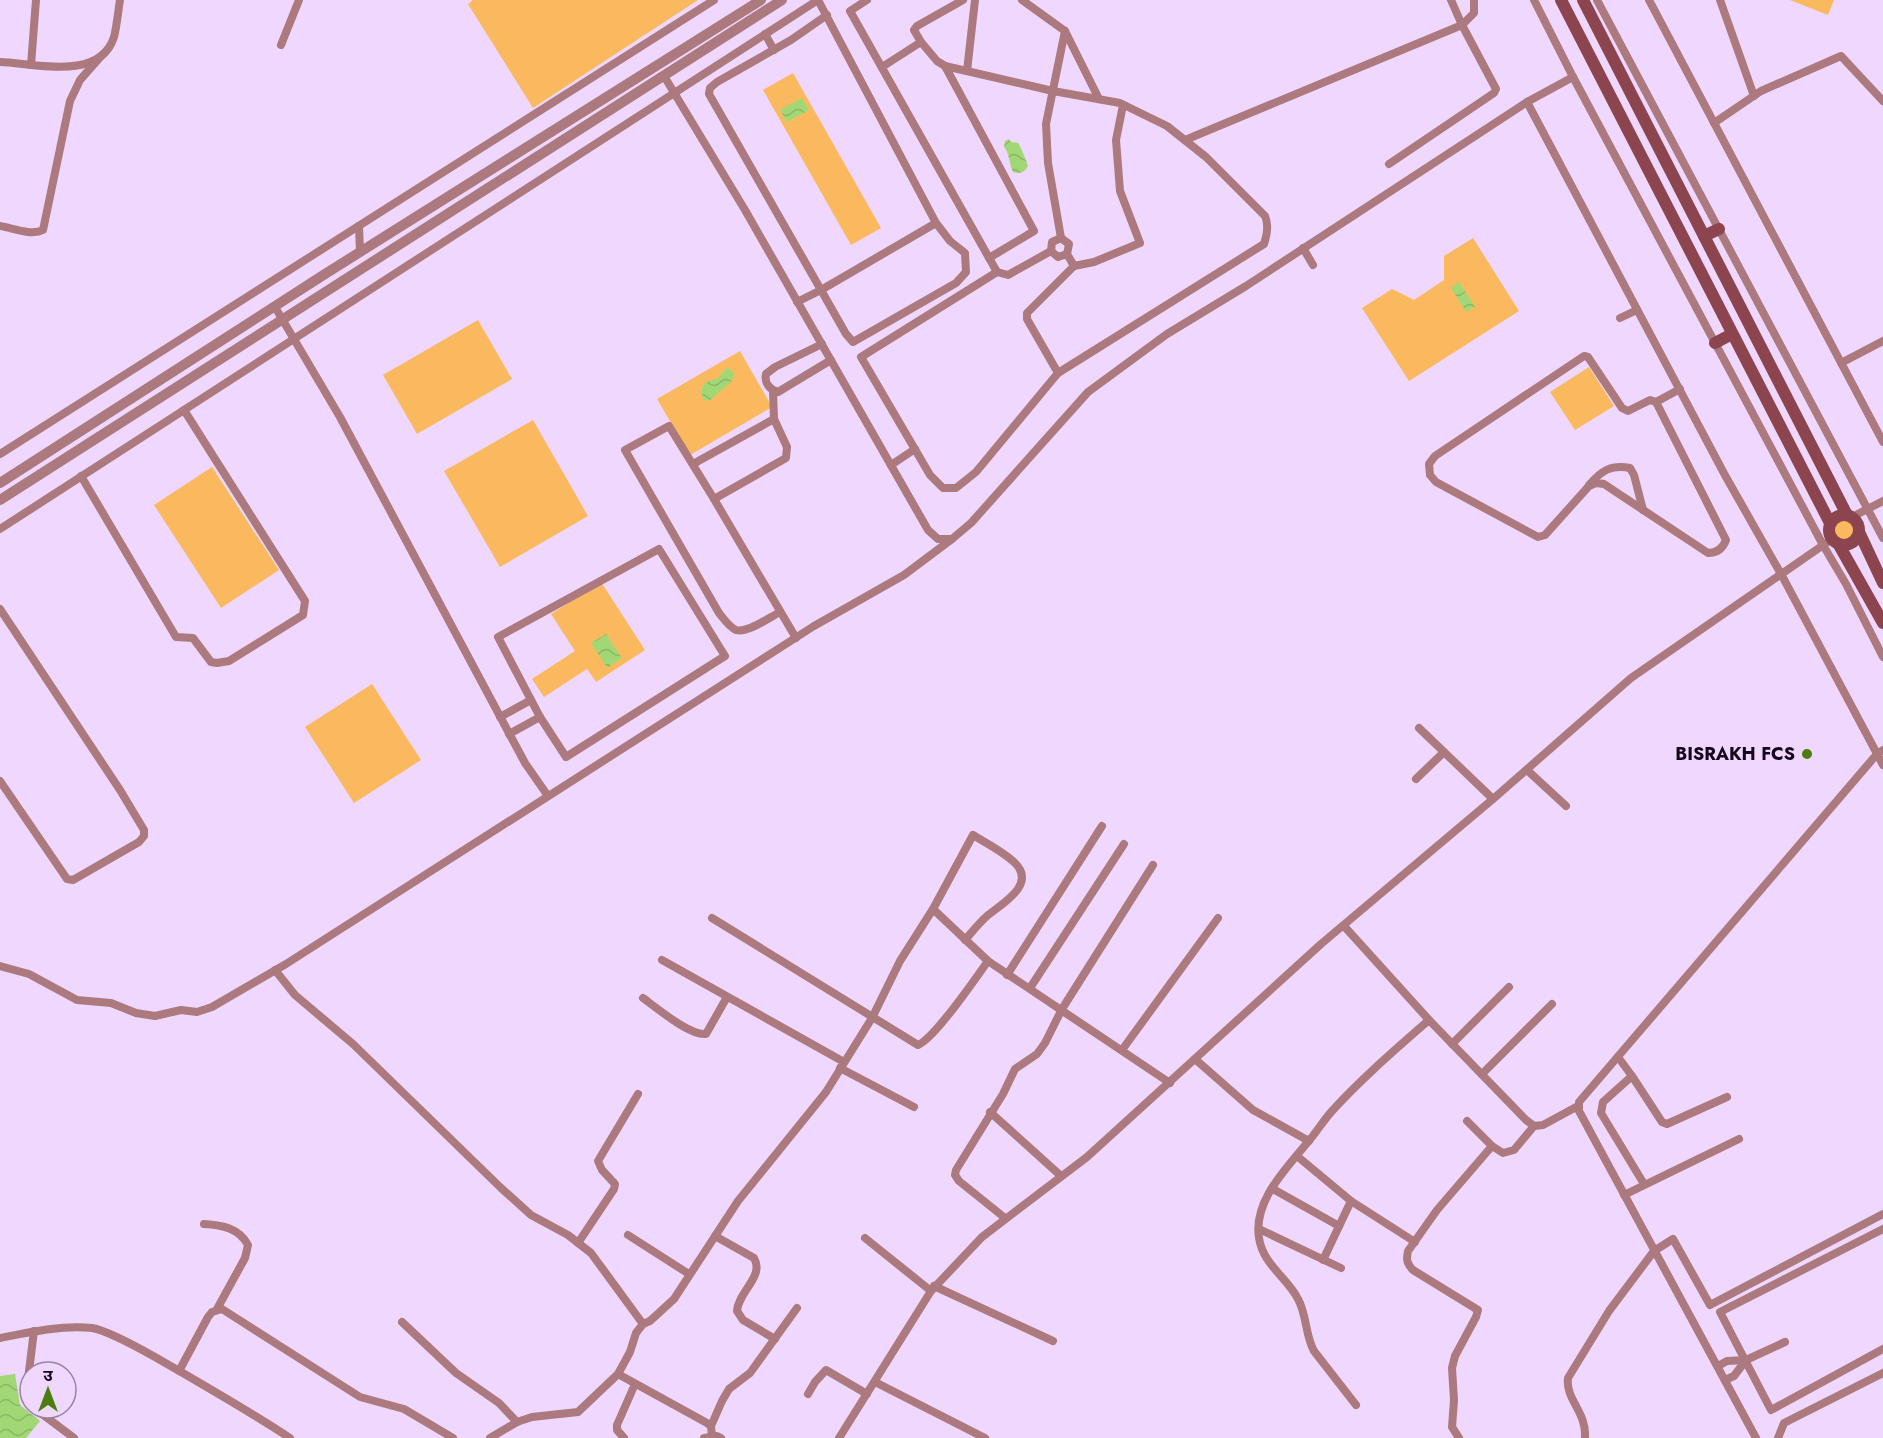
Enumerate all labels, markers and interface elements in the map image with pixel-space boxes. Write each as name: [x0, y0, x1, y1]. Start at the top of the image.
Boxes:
place label: BISRAKH FCS: [1675, 741, 1795, 767]
marker: BISRAKH FCS: [1800, 747, 1814, 761]
north arrow: [18, 1360, 78, 1420]
text: उ: [43, 1364, 53, 1387]

